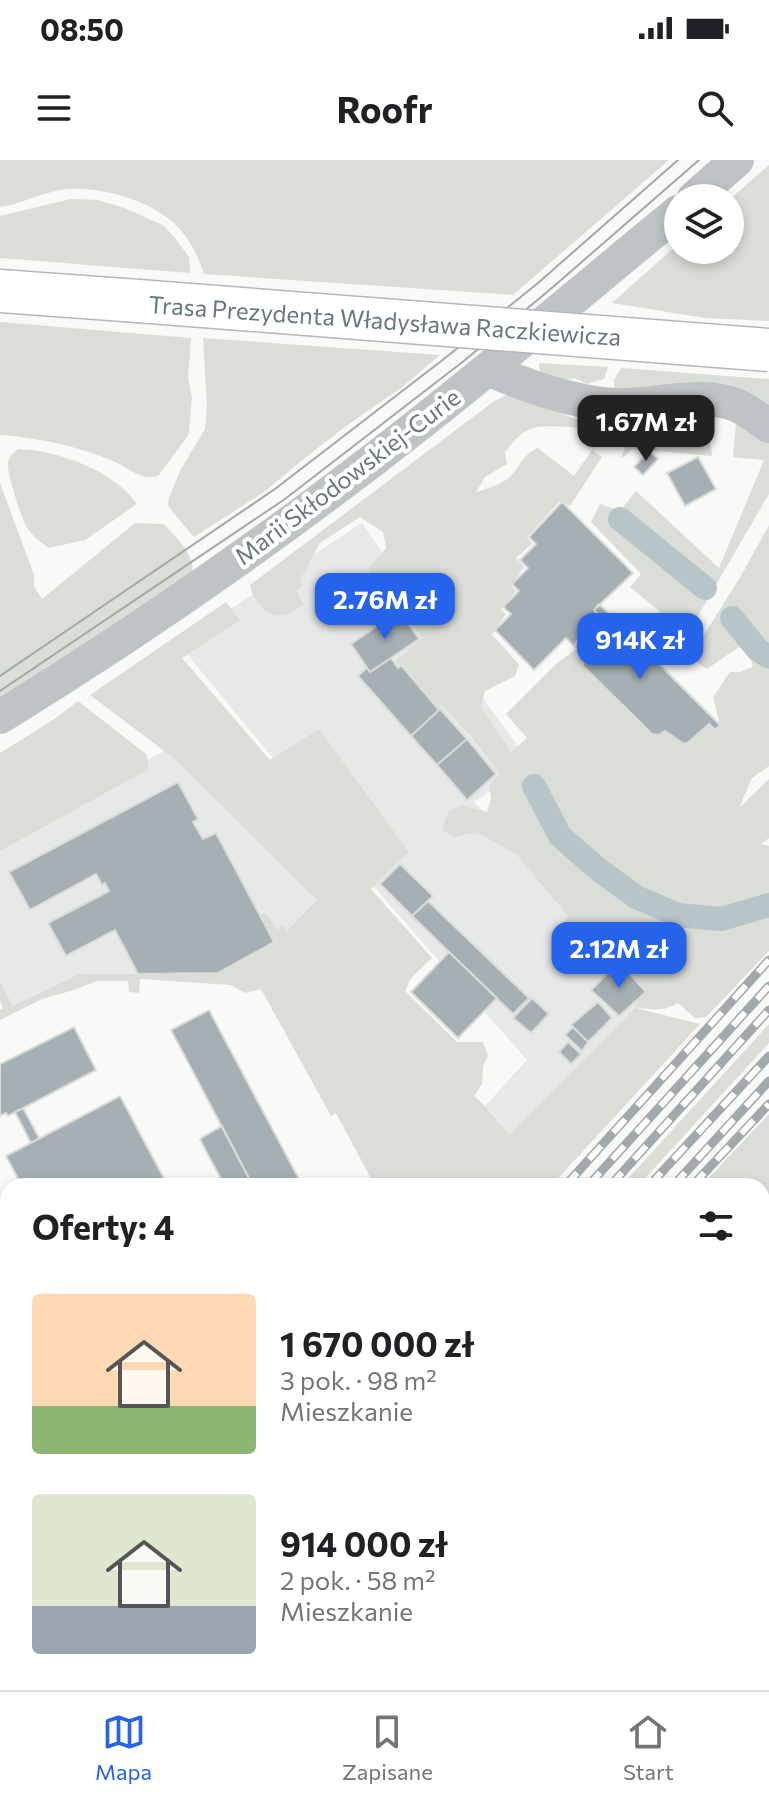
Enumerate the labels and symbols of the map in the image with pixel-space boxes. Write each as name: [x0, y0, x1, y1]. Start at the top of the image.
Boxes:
street label: Trasa Prezydenta Władysława Raczkiewicza: [148, 289, 622, 351]
street label: Marii Skłodowskiej-Curie: [229, 382, 465, 570]
pin: 1.67M zł: [563, 395, 729, 463]
pin: 2.76M zł: [302, 573, 468, 641]
pin: 914K zł: [566, 613, 714, 681]
pin: 2.12M zł: [536, 922, 702, 990]

